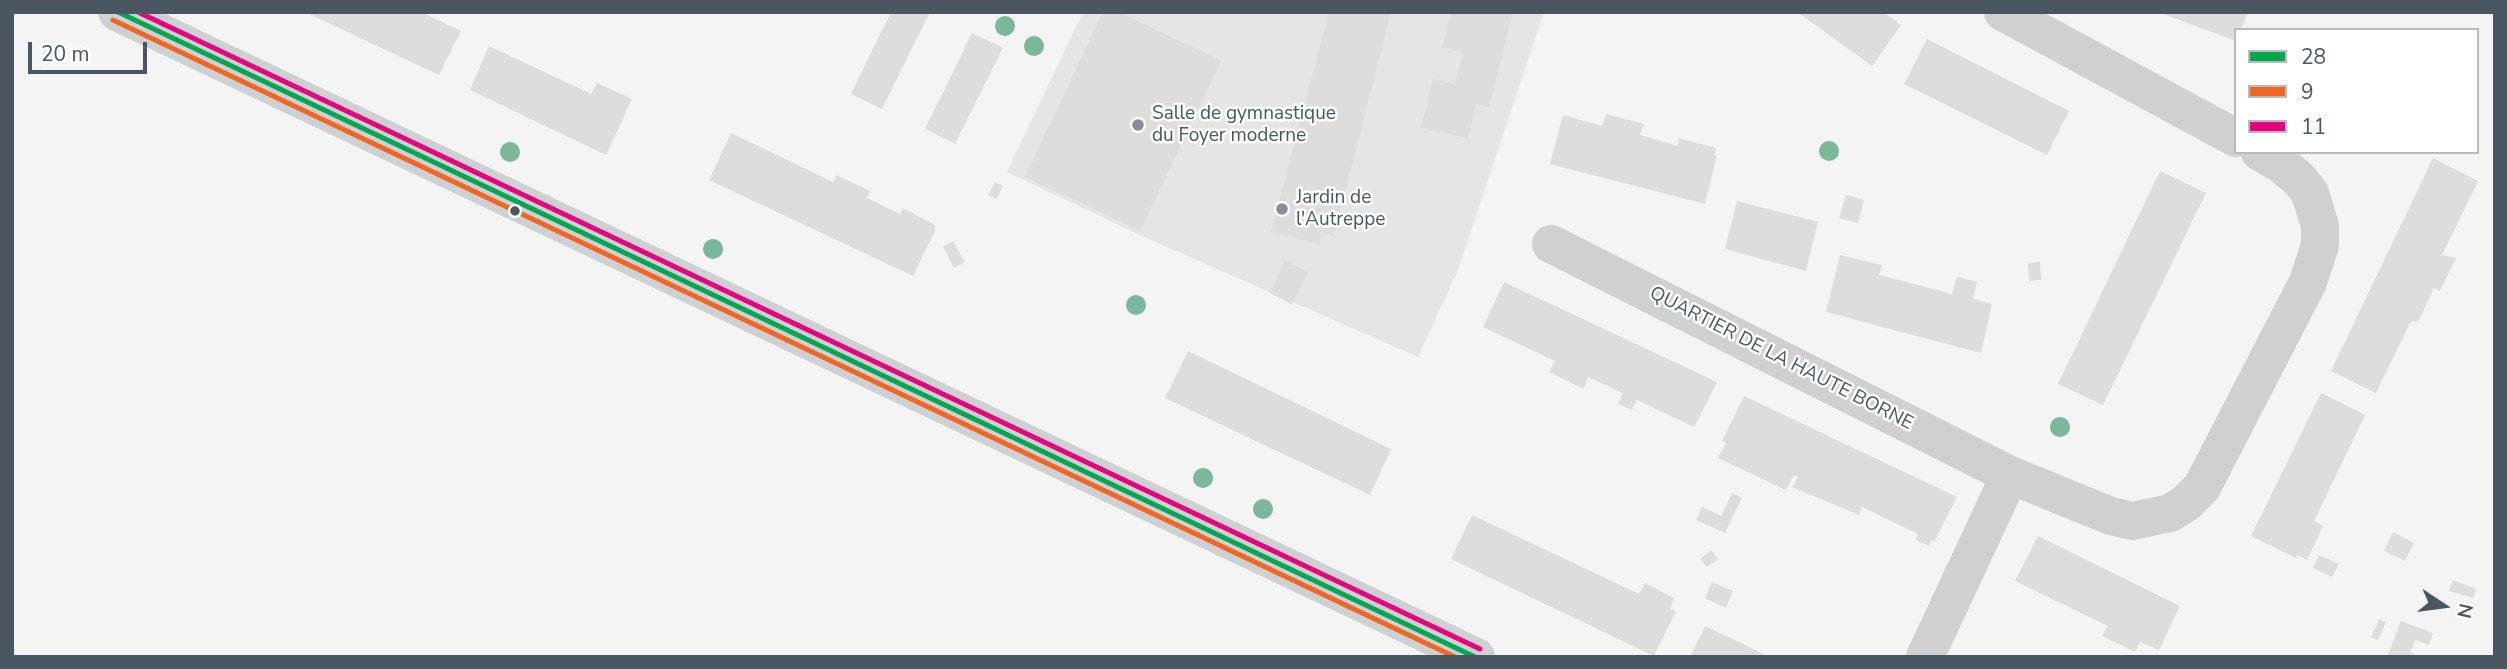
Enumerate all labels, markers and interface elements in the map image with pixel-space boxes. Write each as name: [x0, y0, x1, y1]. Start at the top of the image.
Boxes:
scale bar: [32, 28, 150, 72]
legend: [2234, 28, 2479, 154]
text: 20 m: [41, 40, 90, 68]
text: 28: [2301, 43, 2326, 71]
text: 9: [2301, 78, 2314, 106]
place label: Salle de gymnastique du Foyer moderne: [1152, 103, 1336, 147]
text: 11: [2301, 113, 2326, 141]
marker: Salle de gymnastique du Foyer moderne: [1130, 117, 1146, 133]
place label: Jardin de l'Autreppe: [1296, 187, 1385, 231]
marker: Jardin de l'Autreppe: [1274, 201, 1290, 217]
unlabelled marker: [508, 204, 522, 218]
street label: QUARTIER DE LA HAUTE BORNE: [1645, 282, 1917, 436]
north arrow: [2409, 571, 2479, 641]
text: N: [2450, 601, 2479, 621]

